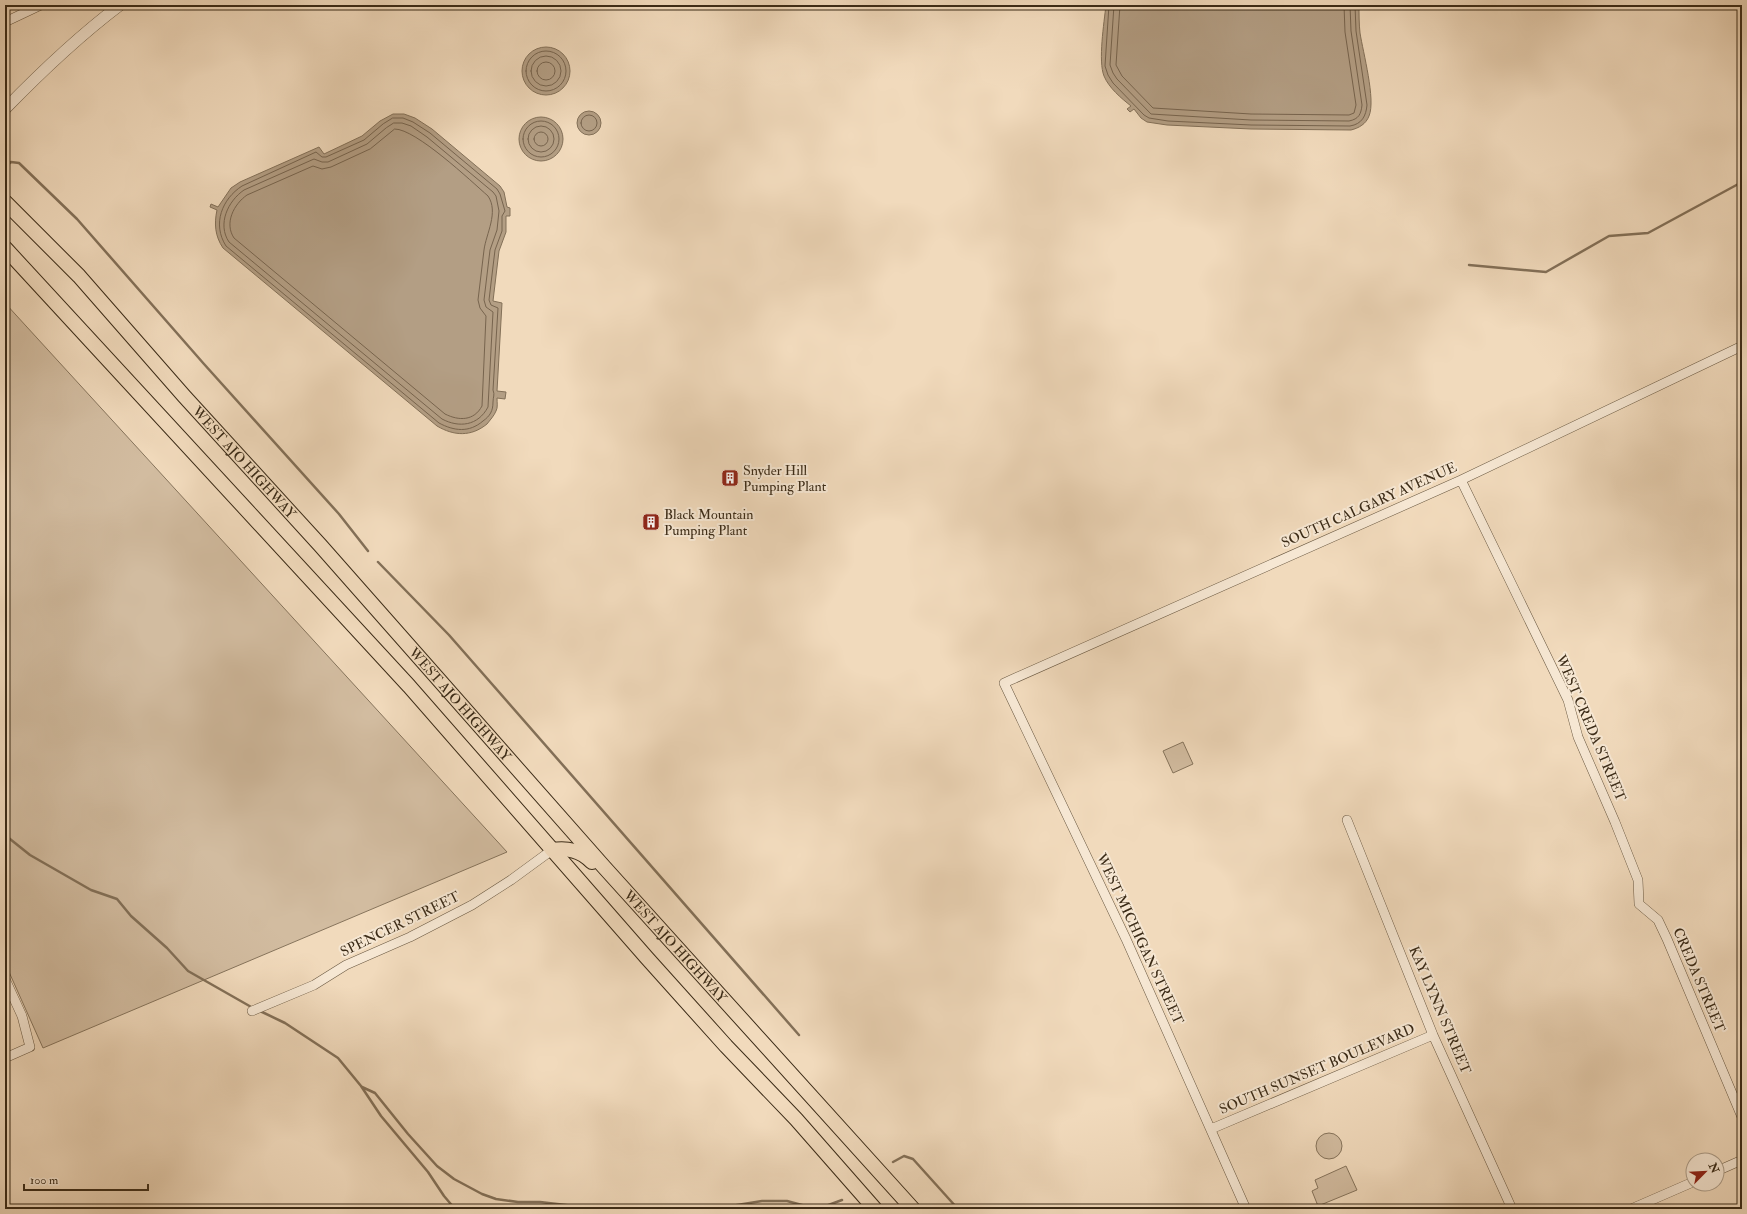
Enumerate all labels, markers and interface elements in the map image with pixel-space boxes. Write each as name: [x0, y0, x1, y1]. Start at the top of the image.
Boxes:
street label: WEST AJO HIGHWAY: [188, 402, 300, 522]
street label: SOUTH CALGARY AVENUE: [1279, 459, 1459, 551]
place label: Snyder Hill Pumping Plant: [743, 462, 827, 496]
building icon: Snyder Hill Pumping Plant: [720, 468, 740, 488]
place label: Black Mountain Pumping Plant: [664, 506, 753, 540]
building icon: Black Mountain Pumping Plant: [641, 512, 661, 532]
street label: WEST AJO HIGHWAY: [405, 643, 515, 765]
street label: WEST CREDA STREET: [1552, 651, 1630, 804]
street label: WEST MICHIGAN STREET: [1092, 850, 1187, 1028]
street label: WEST AJO HIGHWAY: [620, 886, 731, 1006]
street label: SPENCER STREET: [338, 887, 463, 960]
street label: CREDA STREET: [1669, 925, 1729, 1035]
street label: KAY LYNN STREET: [1405, 944, 1475, 1077]
street label: SOUTH SUNSET BOULEVARD: [1217, 1020, 1417, 1118]
north arrow: [1685, 1152, 1725, 1192]
text: N: [1705, 1160, 1722, 1176]
scale bar: [24, 1166, 148, 1192]
text: 100 m: [30, 1173, 59, 1188]

